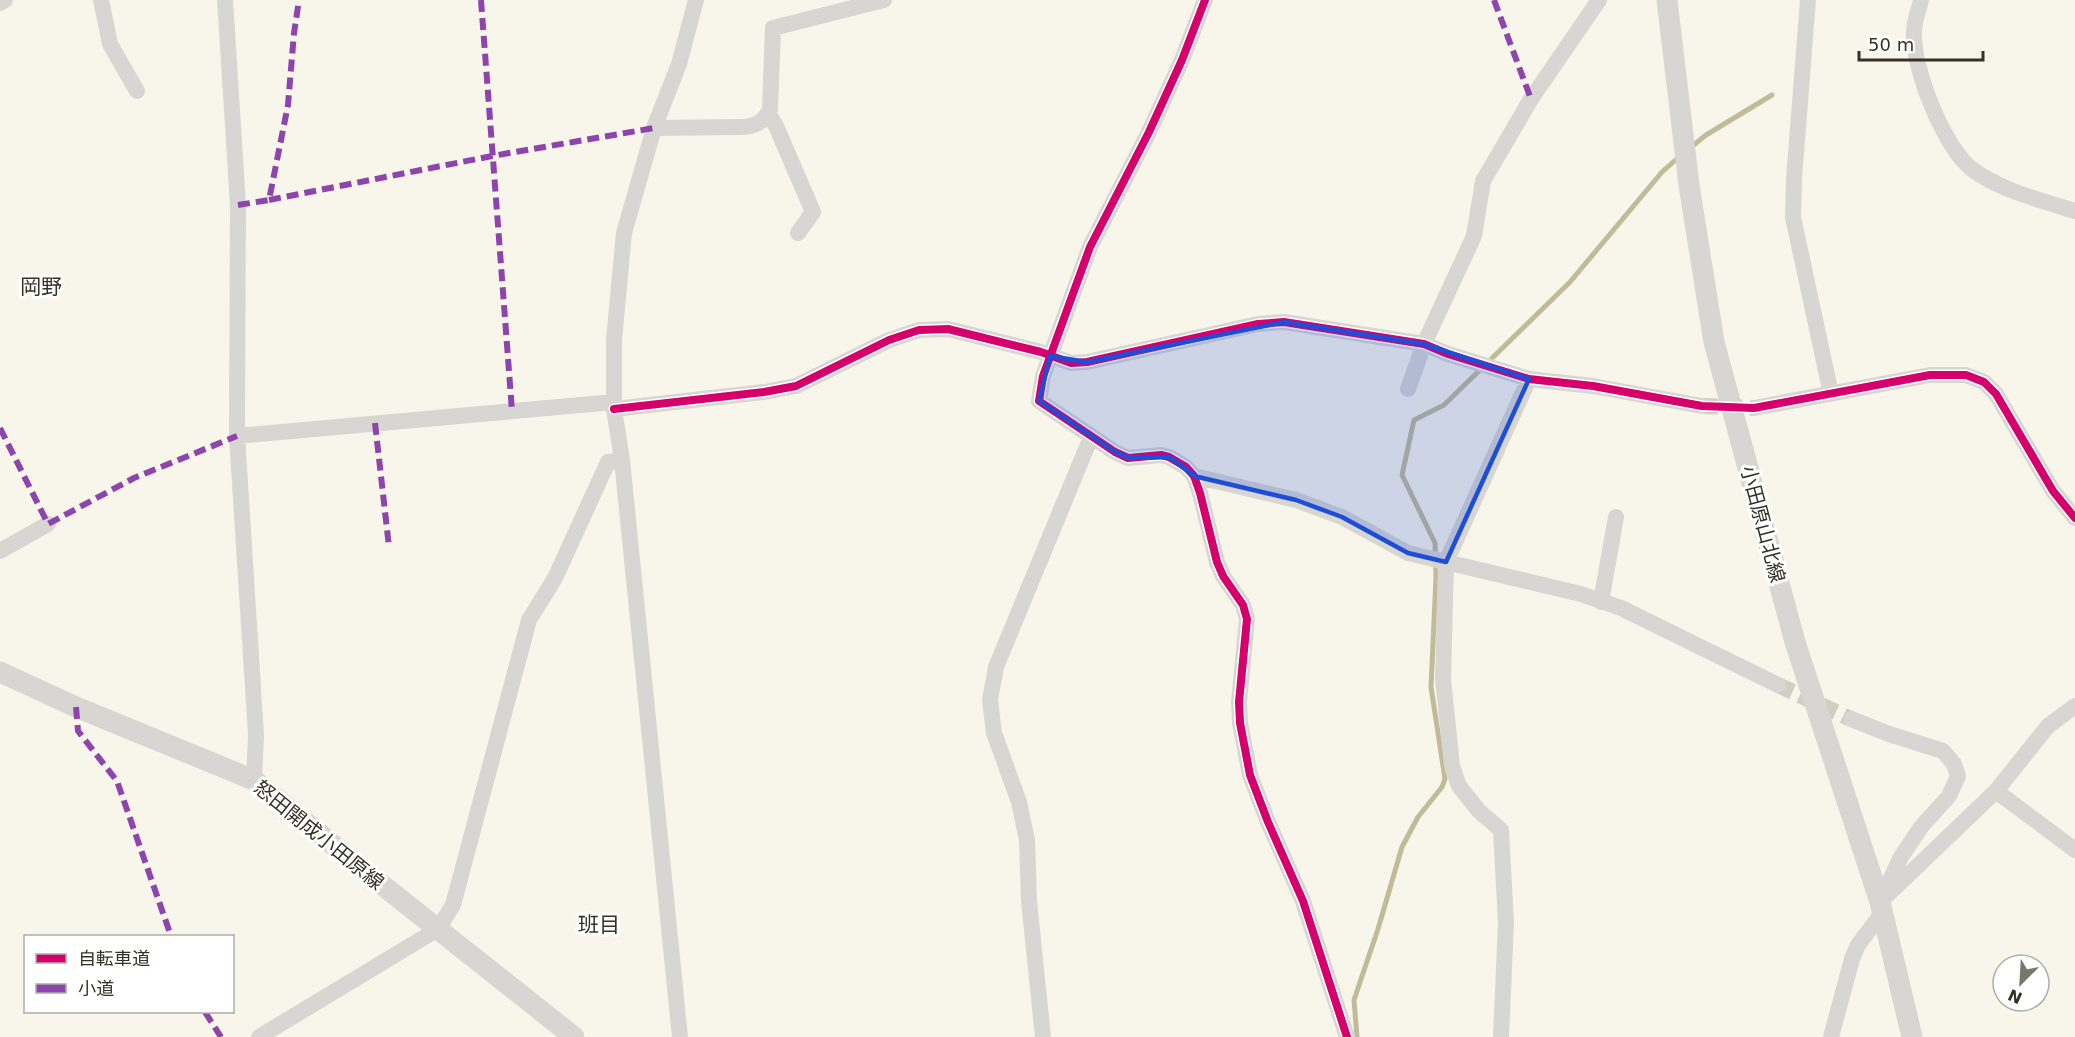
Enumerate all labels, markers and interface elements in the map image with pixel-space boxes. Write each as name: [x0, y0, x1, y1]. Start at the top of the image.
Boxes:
scale bar: [1859, 24, 1984, 62]
text: 50 m: [1868, 34, 1914, 55]
district label: 岡野: [20, 275, 62, 299]
street label: 小田原山北線: [1736, 463, 1790, 585]
street label: 怒田開成小田原線: [249, 775, 389, 895]
district label: 班目: [578, 913, 620, 937]
legend: [24, 935, 234, 1013]
text: 自転車道: [78, 948, 150, 969]
north arrow: [1991, 953, 2051, 1013]
text: 小道: [78, 978, 114, 999]
text: N: [2005, 985, 2025, 1008]

